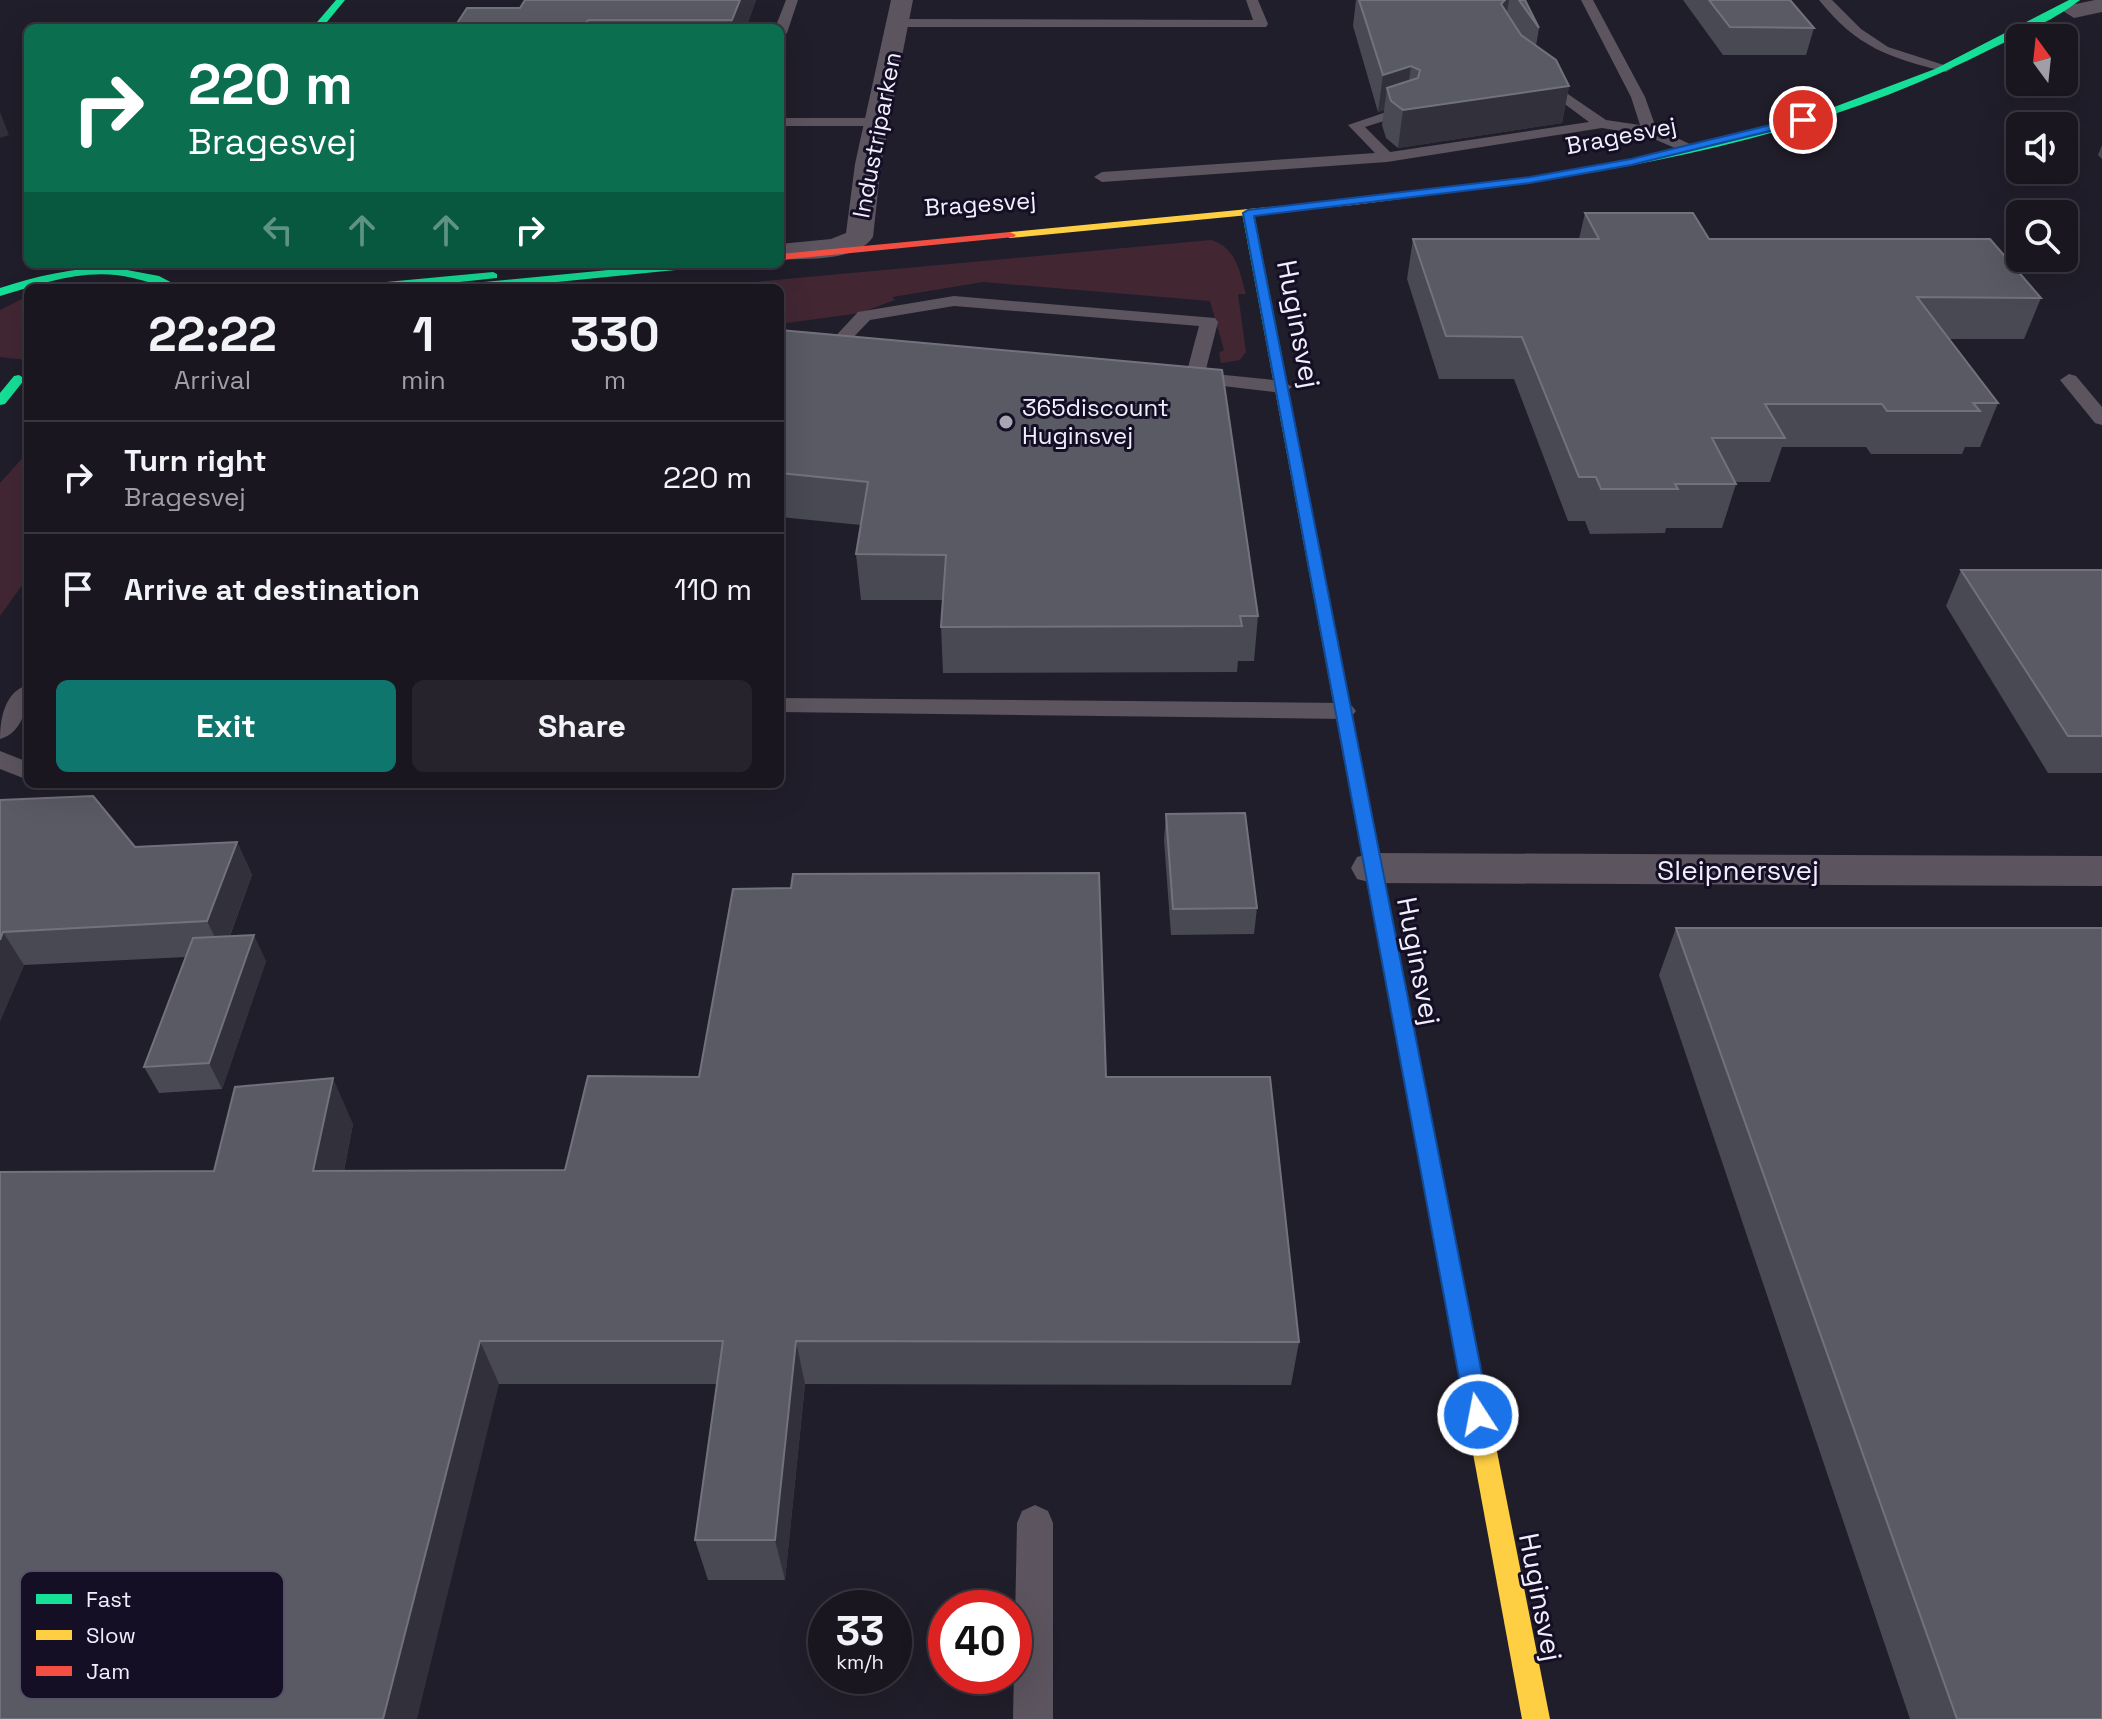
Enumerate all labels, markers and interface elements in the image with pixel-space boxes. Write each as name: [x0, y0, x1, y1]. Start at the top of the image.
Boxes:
north arrow: [2006, 24, 2078, 96]
map controls: [2006, 24, 2078, 272]
text: 220 m: [188, 49, 353, 120]
street label: Industriparken: [845, 49, 908, 221]
icon: right: [56, 56, 160, 160]
pin: [1769, 86, 1837, 154]
icon: arrive: [1781, 98, 1825, 142]
street label: Bragesvej: [1563, 110, 1679, 161]
button: sound: [2006, 112, 2078, 184]
text: Bragesvej: [188, 119, 357, 165]
street label: Bragesvej: [923, 184, 1037, 223]
button: search: [2006, 200, 2078, 272]
icon: left: [256, 208, 300, 252]
icon: ahead: [340, 208, 384, 252]
icon: ahead: [424, 208, 468, 252]
icon: right: [508, 208, 552, 252]
street label: Huginsvej: [1269, 257, 1329, 391]
text: 22:22: [148, 304, 277, 365]
text: 1: [413, 304, 434, 365]
text: 330: [570, 304, 660, 365]
text: Arrival: [174, 363, 251, 397]
text: min: [401, 363, 446, 397]
text: m: [604, 363, 626, 397]
place label: 365discount Huginsvej: [1022, 392, 1169, 451]
marker: 365discount Huginsvej: [997, 413, 1015, 431]
text: Turn right: [124, 441, 267, 480]
icon: right: [56, 455, 100, 499]
text: 220 m: [663, 458, 752, 497]
text: Bragesvej: [124, 480, 246, 514]
icon: arrive: [56, 567, 100, 611]
text: Arrive at destination: [124, 570, 420, 609]
text: 110 m: [674, 570, 752, 609]
button: Exit: [56, 680, 396, 772]
button: Share: [412, 680, 752, 772]
street label: Sleipnersvej: [1657, 852, 1819, 888]
street label: Huginsvej: [1389, 894, 1449, 1028]
position arrow: [1436, 1373, 1520, 1457]
street label: Huginsvej: [1511, 1530, 1571, 1664]
legend: [20, 1571, 284, 1699]
text: Fast: [86, 1585, 132, 1613]
speed limit sign: 40: [928, 1590, 1032, 1694]
text: 33: [836, 1606, 884, 1657]
text: Slow: [86, 1621, 136, 1649]
text: km/h: [836, 1649, 884, 1675]
text: Jam: [86, 1657, 130, 1685]

